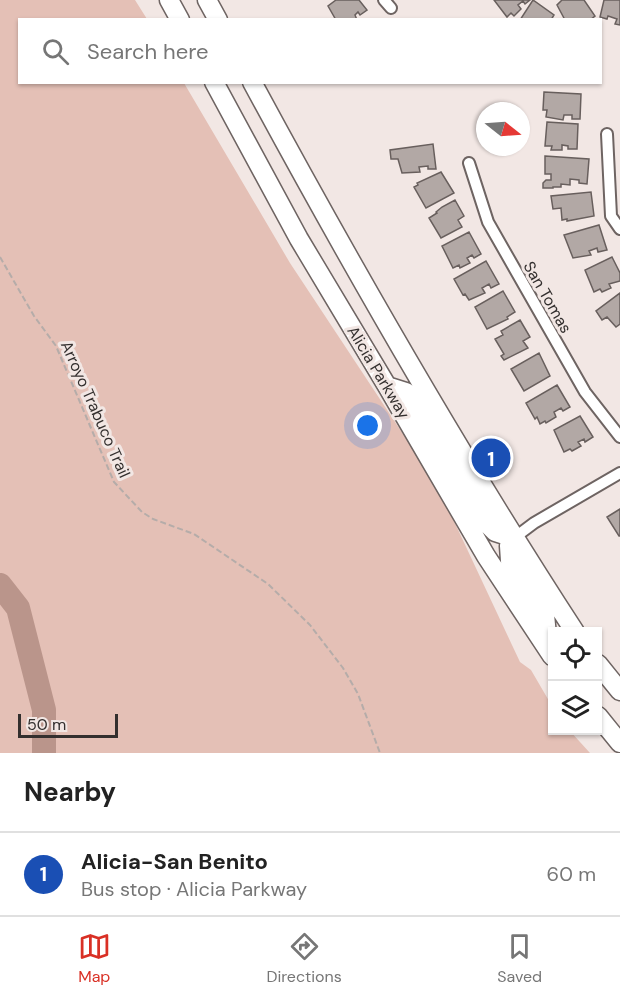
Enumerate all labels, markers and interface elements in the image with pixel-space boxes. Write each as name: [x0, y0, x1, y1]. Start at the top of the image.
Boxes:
search box: [18, 18, 602, 84]
icon: search: [39, 35, 72, 68]
text: Search here: [87, 37, 208, 66]
north arrow: [476, 102, 530, 156]
street label: San Tomas: [519, 258, 577, 337]
street label: Alicia Parkway: [343, 322, 415, 423]
street label: Arroyo Trabuco Trail: [56, 337, 135, 481]
your location: [353, 411, 382, 440]
pin: 1: [472, 436, 510, 480]
map controls: [548, 627, 602, 735]
button: locate: [548, 627, 602, 681]
button: layers: [548, 681, 602, 735]
scale bar: [18, 711, 118, 738]
text: 50 m: [27, 714, 66, 735]
text: Nearby: [24, 775, 116, 809]
text: Alicia-San Benito: [81, 847, 268, 876]
text: 1: [40, 861, 47, 887]
text: 60 m: [547, 861, 596, 887]
text: Bus stop · Alicia Parkway: [81, 876, 307, 902]
tab: Map: [78, 930, 111, 987]
tab: Directions: [266, 930, 342, 987]
tab: Saved: [497, 930, 542, 987]

